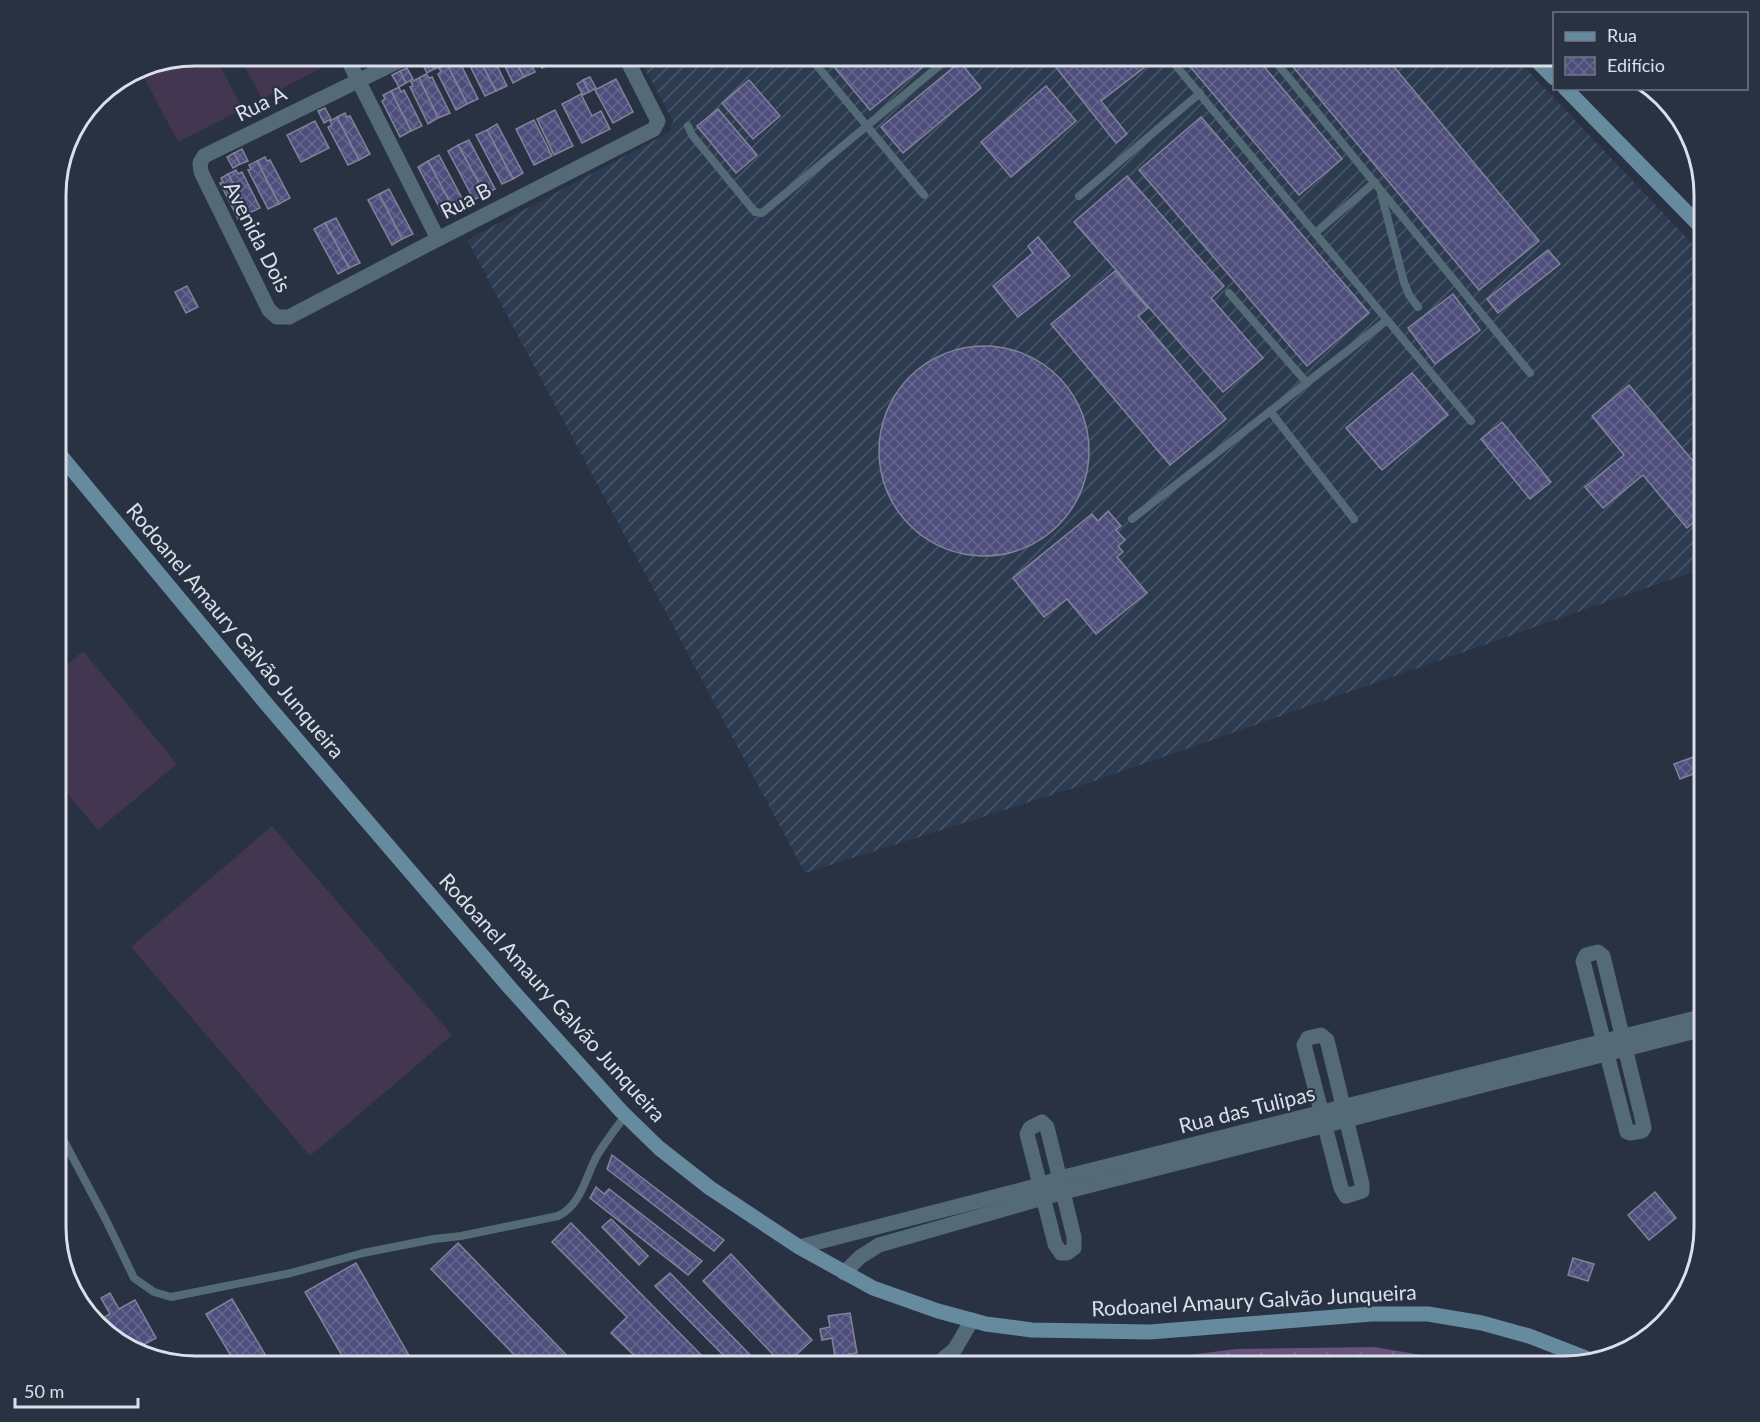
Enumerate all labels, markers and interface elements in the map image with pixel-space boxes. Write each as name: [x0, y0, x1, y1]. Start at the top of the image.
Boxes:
legend: [1553, 12, 1748, 90]
text: Rua: [1607, 24, 1637, 46]
text: Edifício: [1607, 54, 1665, 76]
street label: Rua A: [231, 79, 291, 126]
street label: Rua B: [436, 176, 495, 223]
street label: Avenida Dois: [220, 177, 297, 296]
street label: Rodoanel Amaury Galvão Junqueira: [122, 497, 350, 763]
street label: Rodoanel Amaury Galvão Junqueira: [435, 868, 671, 1126]
street label: Rua das Tulipas: [1176, 1080, 1317, 1138]
street label: Rodoanel Amaury Galvão Junqueira: [1091, 1278, 1417, 1321]
scale bar: [15, 1371, 138, 1409]
text: 50 m: [24, 1380, 64, 1402]

